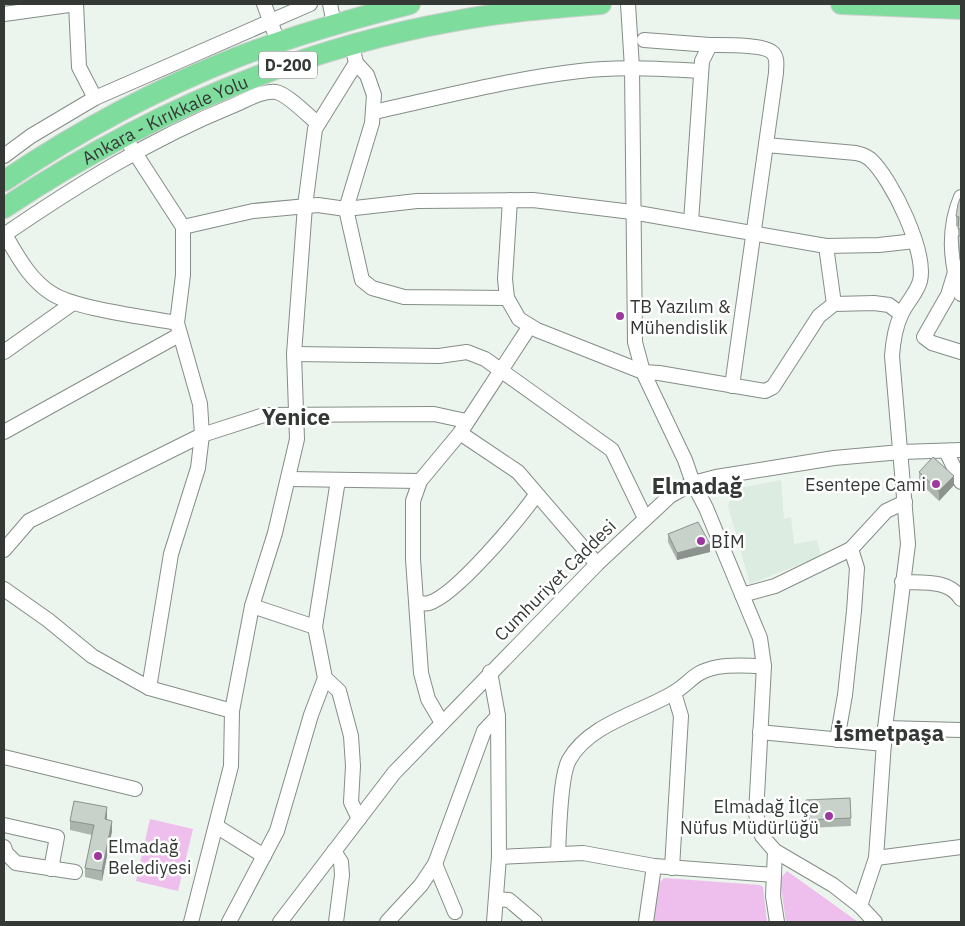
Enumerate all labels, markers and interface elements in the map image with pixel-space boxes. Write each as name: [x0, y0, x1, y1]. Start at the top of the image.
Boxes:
road number: D-200: [259, 52, 317, 78]
street label: Ankara - Kırıkkale Yolu: [77, 69, 251, 169]
place label: TB Yazılım & Mühendislik: [630, 295, 731, 339]
marker: TB Yazılım & Mühendislik: [614, 310, 626, 322]
district label: Yenice: [262, 402, 330, 431]
district label: Elmadağ: [652, 471, 743, 500]
place label: Esentepe Cami: [805, 473, 926, 496]
marker: Esentepe Cami: [930, 478, 942, 490]
street label: Cumhuriyet Caddesi: [489, 514, 621, 646]
place label: BİM: [711, 530, 745, 553]
marker: BİM: [695, 535, 707, 547]
district label: İsmetpaşa: [834, 718, 944, 747]
place label: Elmadağ İlçe Nüfus Müdürlüğü: [680, 795, 819, 839]
marker: Elmadağ İlçe Nüfus Müdürlüğü: [823, 810, 835, 822]
place label: Elmadağ Belediyesi: [108, 835, 191, 879]
marker: Elmadağ Belediyesi: [92, 850, 104, 862]

